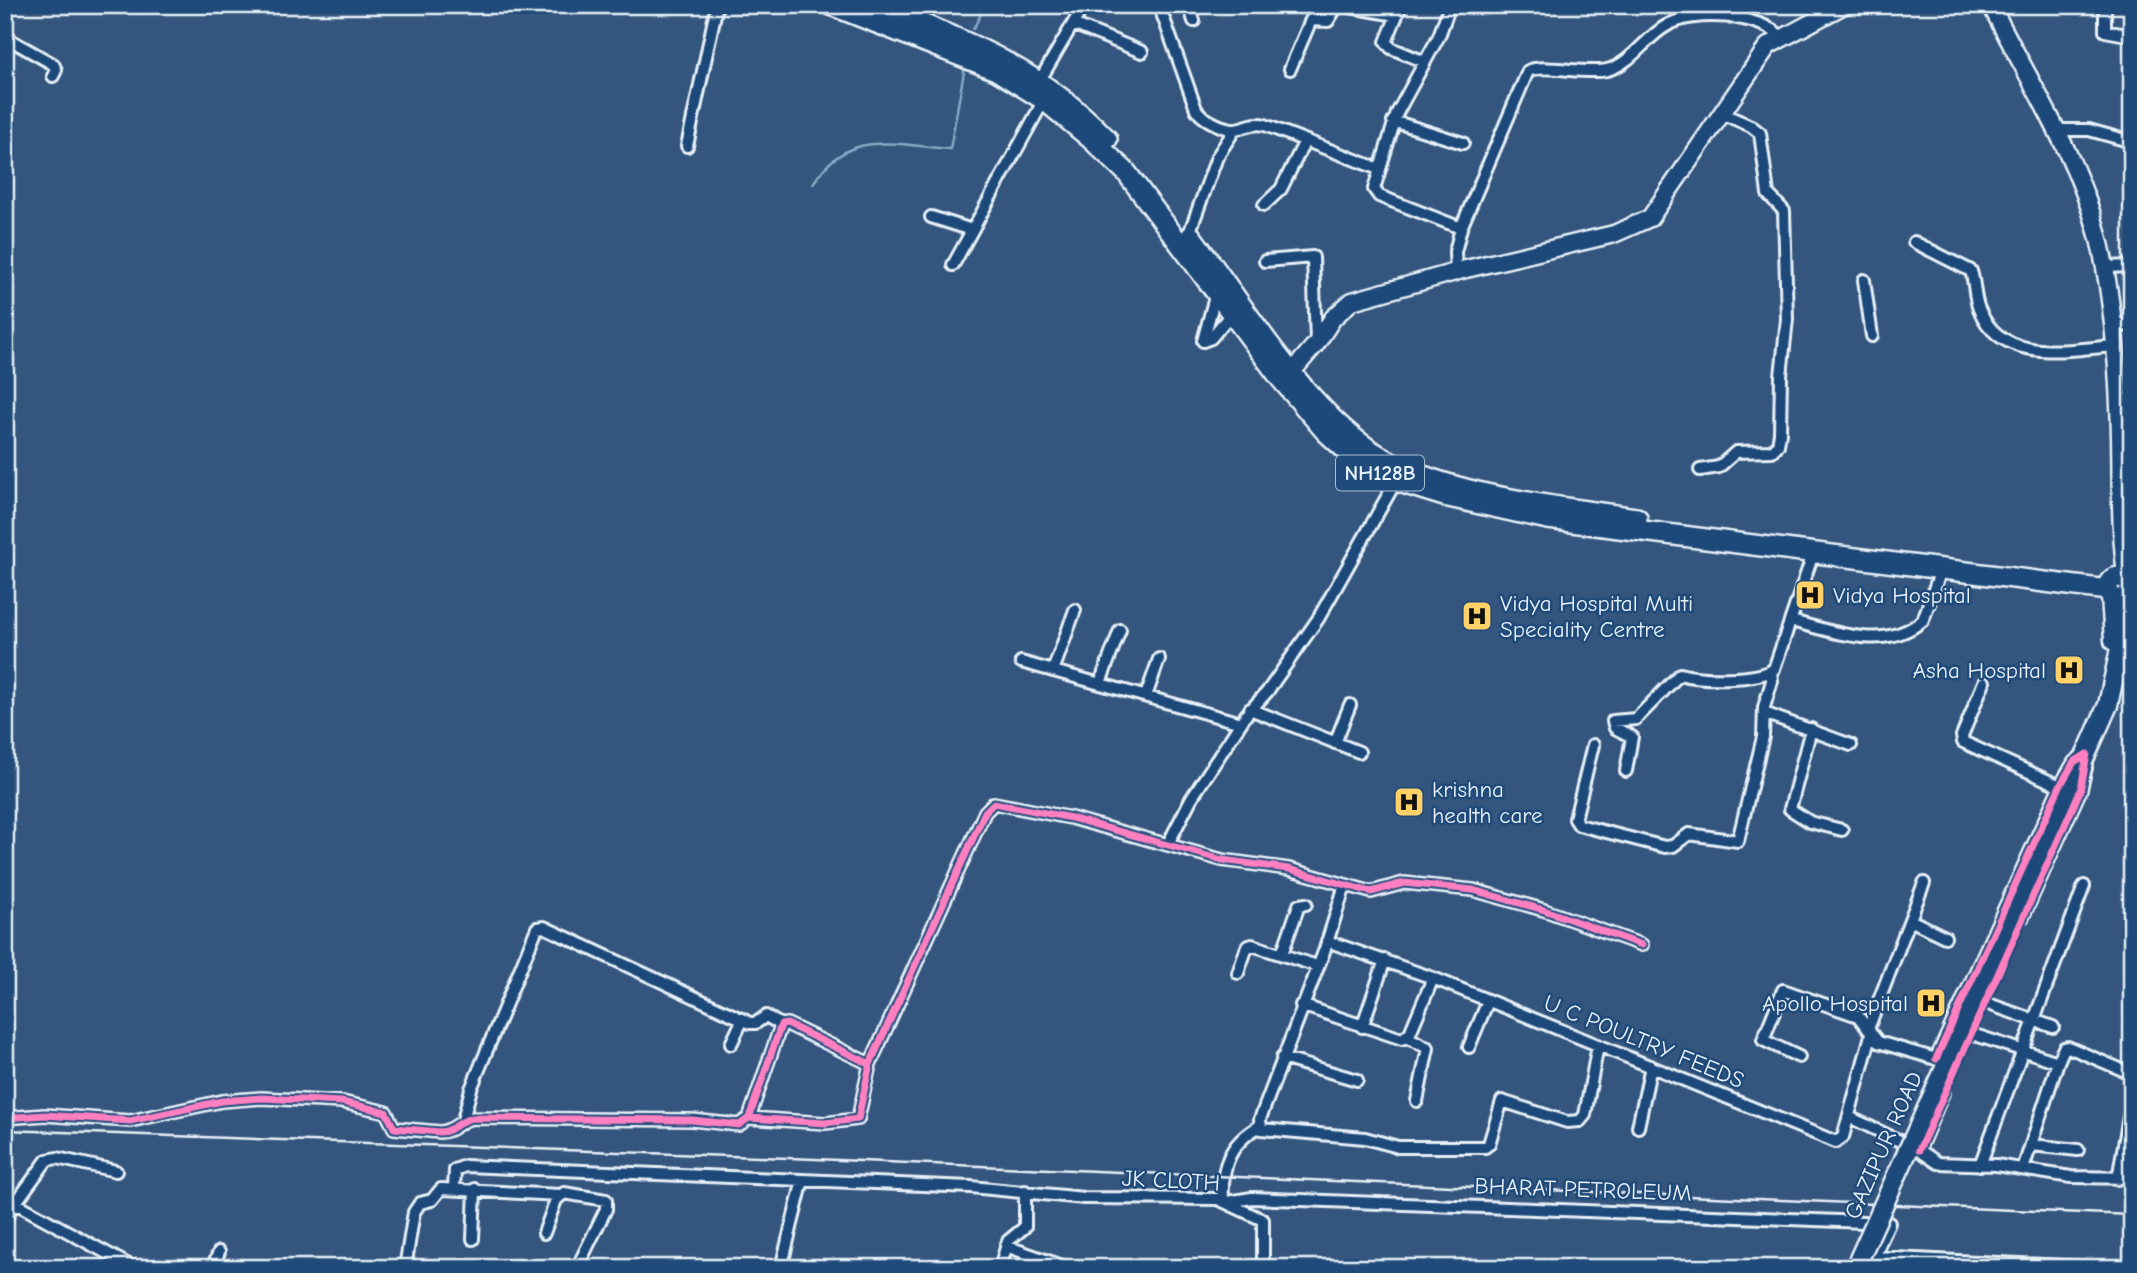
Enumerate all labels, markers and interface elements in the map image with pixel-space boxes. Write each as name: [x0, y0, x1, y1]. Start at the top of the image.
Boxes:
road number: NH128B: [1336, 456, 1424, 490]
hospital icon: Vidya Hospital: [1793, 578, 1827, 612]
place label: Vidya Hospital: [1833, 582, 1971, 609]
place label: Vidya Hospital Multi Speciality Centre: [1500, 590, 1693, 643]
hospital icon: Vidya Hospital Multi Speciality Centre: [1460, 599, 1494, 633]
hospital icon: Asha Hospital: [2052, 653, 2086, 687]
place label: Asha Hospital: [1913, 657, 2046, 684]
place label: krishna health care: [1432, 776, 1543, 829]
hospital icon: krishna health care: [1392, 785, 1426, 819]
hospital icon: Apollo Hospital: [1914, 986, 1948, 1020]
street label: U C POULTRY FEEDS: [1540, 989, 1748, 1094]
place label: Apollo Hospital: [1762, 990, 1908, 1017]
street label: GAZIPUR ROAD: [1839, 1067, 1928, 1223]
street label: JK CLOTH: [1121, 1164, 1221, 1197]
street label: BHARAT PETROLEUM: [1474, 1172, 1692, 1207]

